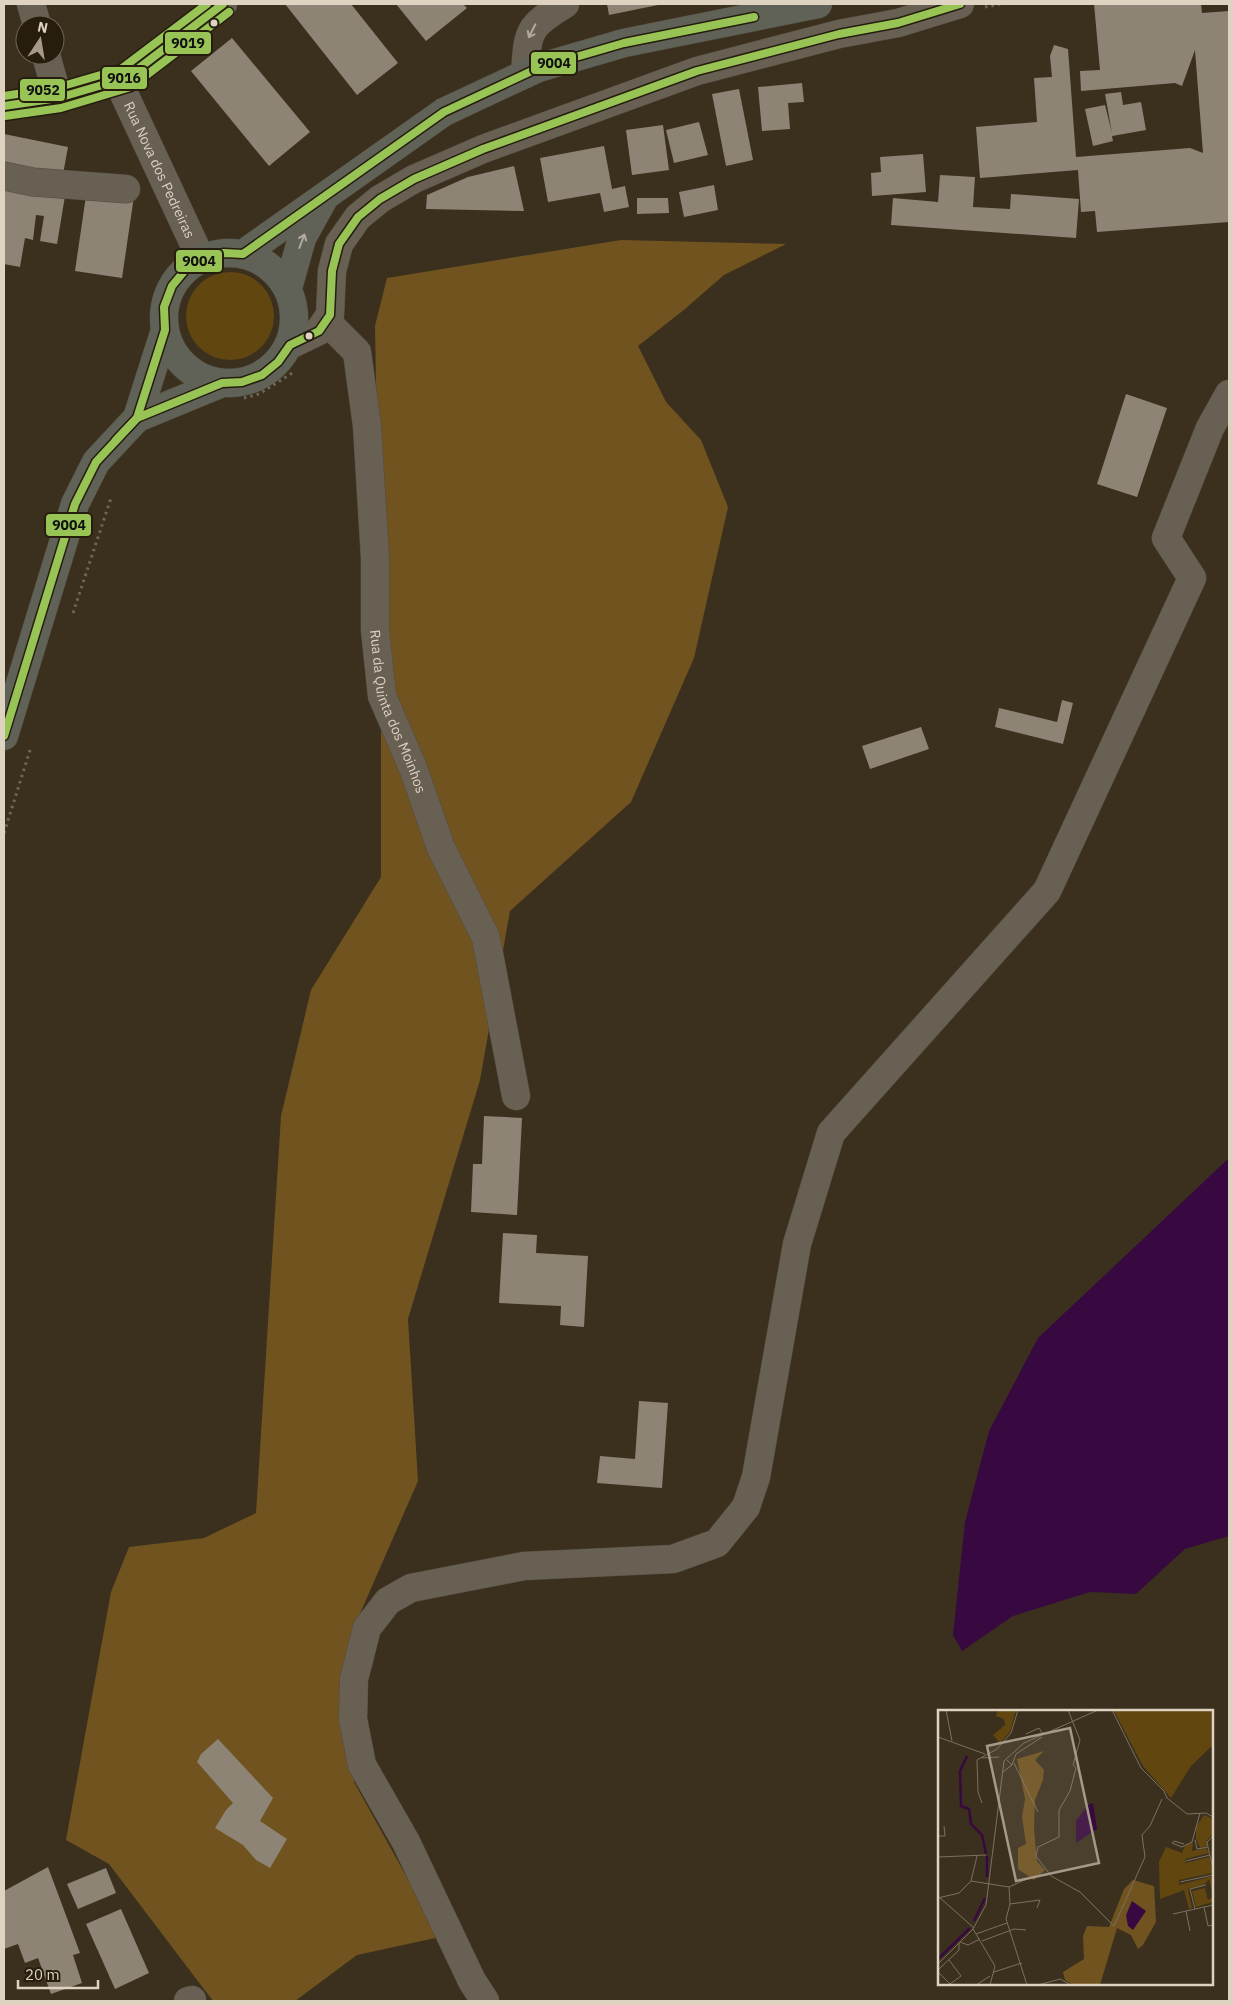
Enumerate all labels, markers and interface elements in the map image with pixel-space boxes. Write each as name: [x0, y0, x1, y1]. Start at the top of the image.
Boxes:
north arrow: [15, 15, 65, 65]
text: N: [36, 17, 50, 37]
unlabelled marker: [209, 18, 219, 28]
one-way arrow: [527, 24, 537, 39]
line badge: 9019: [164, 31, 212, 55]
text: 9019: [171, 34, 205, 52]
line badge: 9004: [530, 51, 577, 75]
text: 9004: [537, 54, 571, 72]
line badge: 9016: [101, 66, 148, 90]
text: 9016: [107, 69, 141, 87]
line badge: 9052: [19, 78, 66, 102]
text: 9052: [26, 81, 60, 99]
street label: Rua Nova dos Pedreiras: [120, 99, 199, 241]
one-way arrow: [297, 234, 307, 249]
line badge: 9004: [175, 249, 223, 273]
text: 9004: [182, 252, 216, 270]
unlabelled marker: [304, 331, 314, 341]
line badge: 9004: [45, 513, 92, 537]
text: 9004: [52, 516, 86, 534]
street label: Rua da Quinta dos Moinhos: [366, 629, 430, 796]
inset map: [938, 1710, 1213, 1985]
scale bar: [18, 1958, 98, 1990]
text: 20 m: [25, 1965, 60, 1984]

